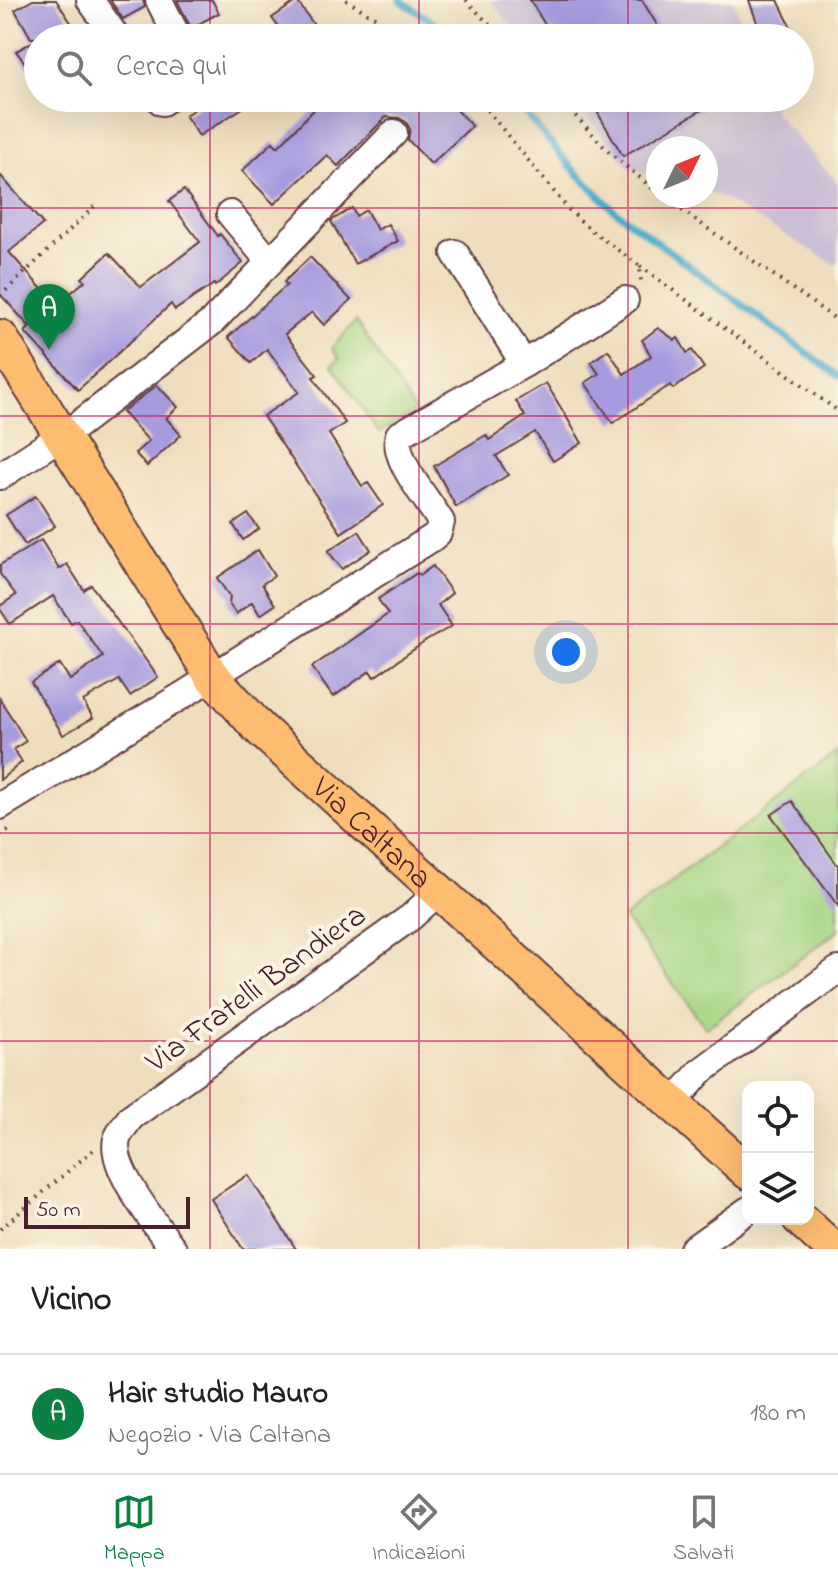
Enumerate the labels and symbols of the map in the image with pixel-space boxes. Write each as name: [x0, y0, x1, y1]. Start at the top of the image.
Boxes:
north arrow: [646, 136, 718, 208]
pin: A: [23, 284, 75, 350]
your location: [546, 632, 586, 672]
street label: Via Caltana: [299, 766, 442, 902]
street label: Via Fratelli Bandiera: [136, 894, 377, 1087]
scale bar: [24, 1193, 190, 1229]

